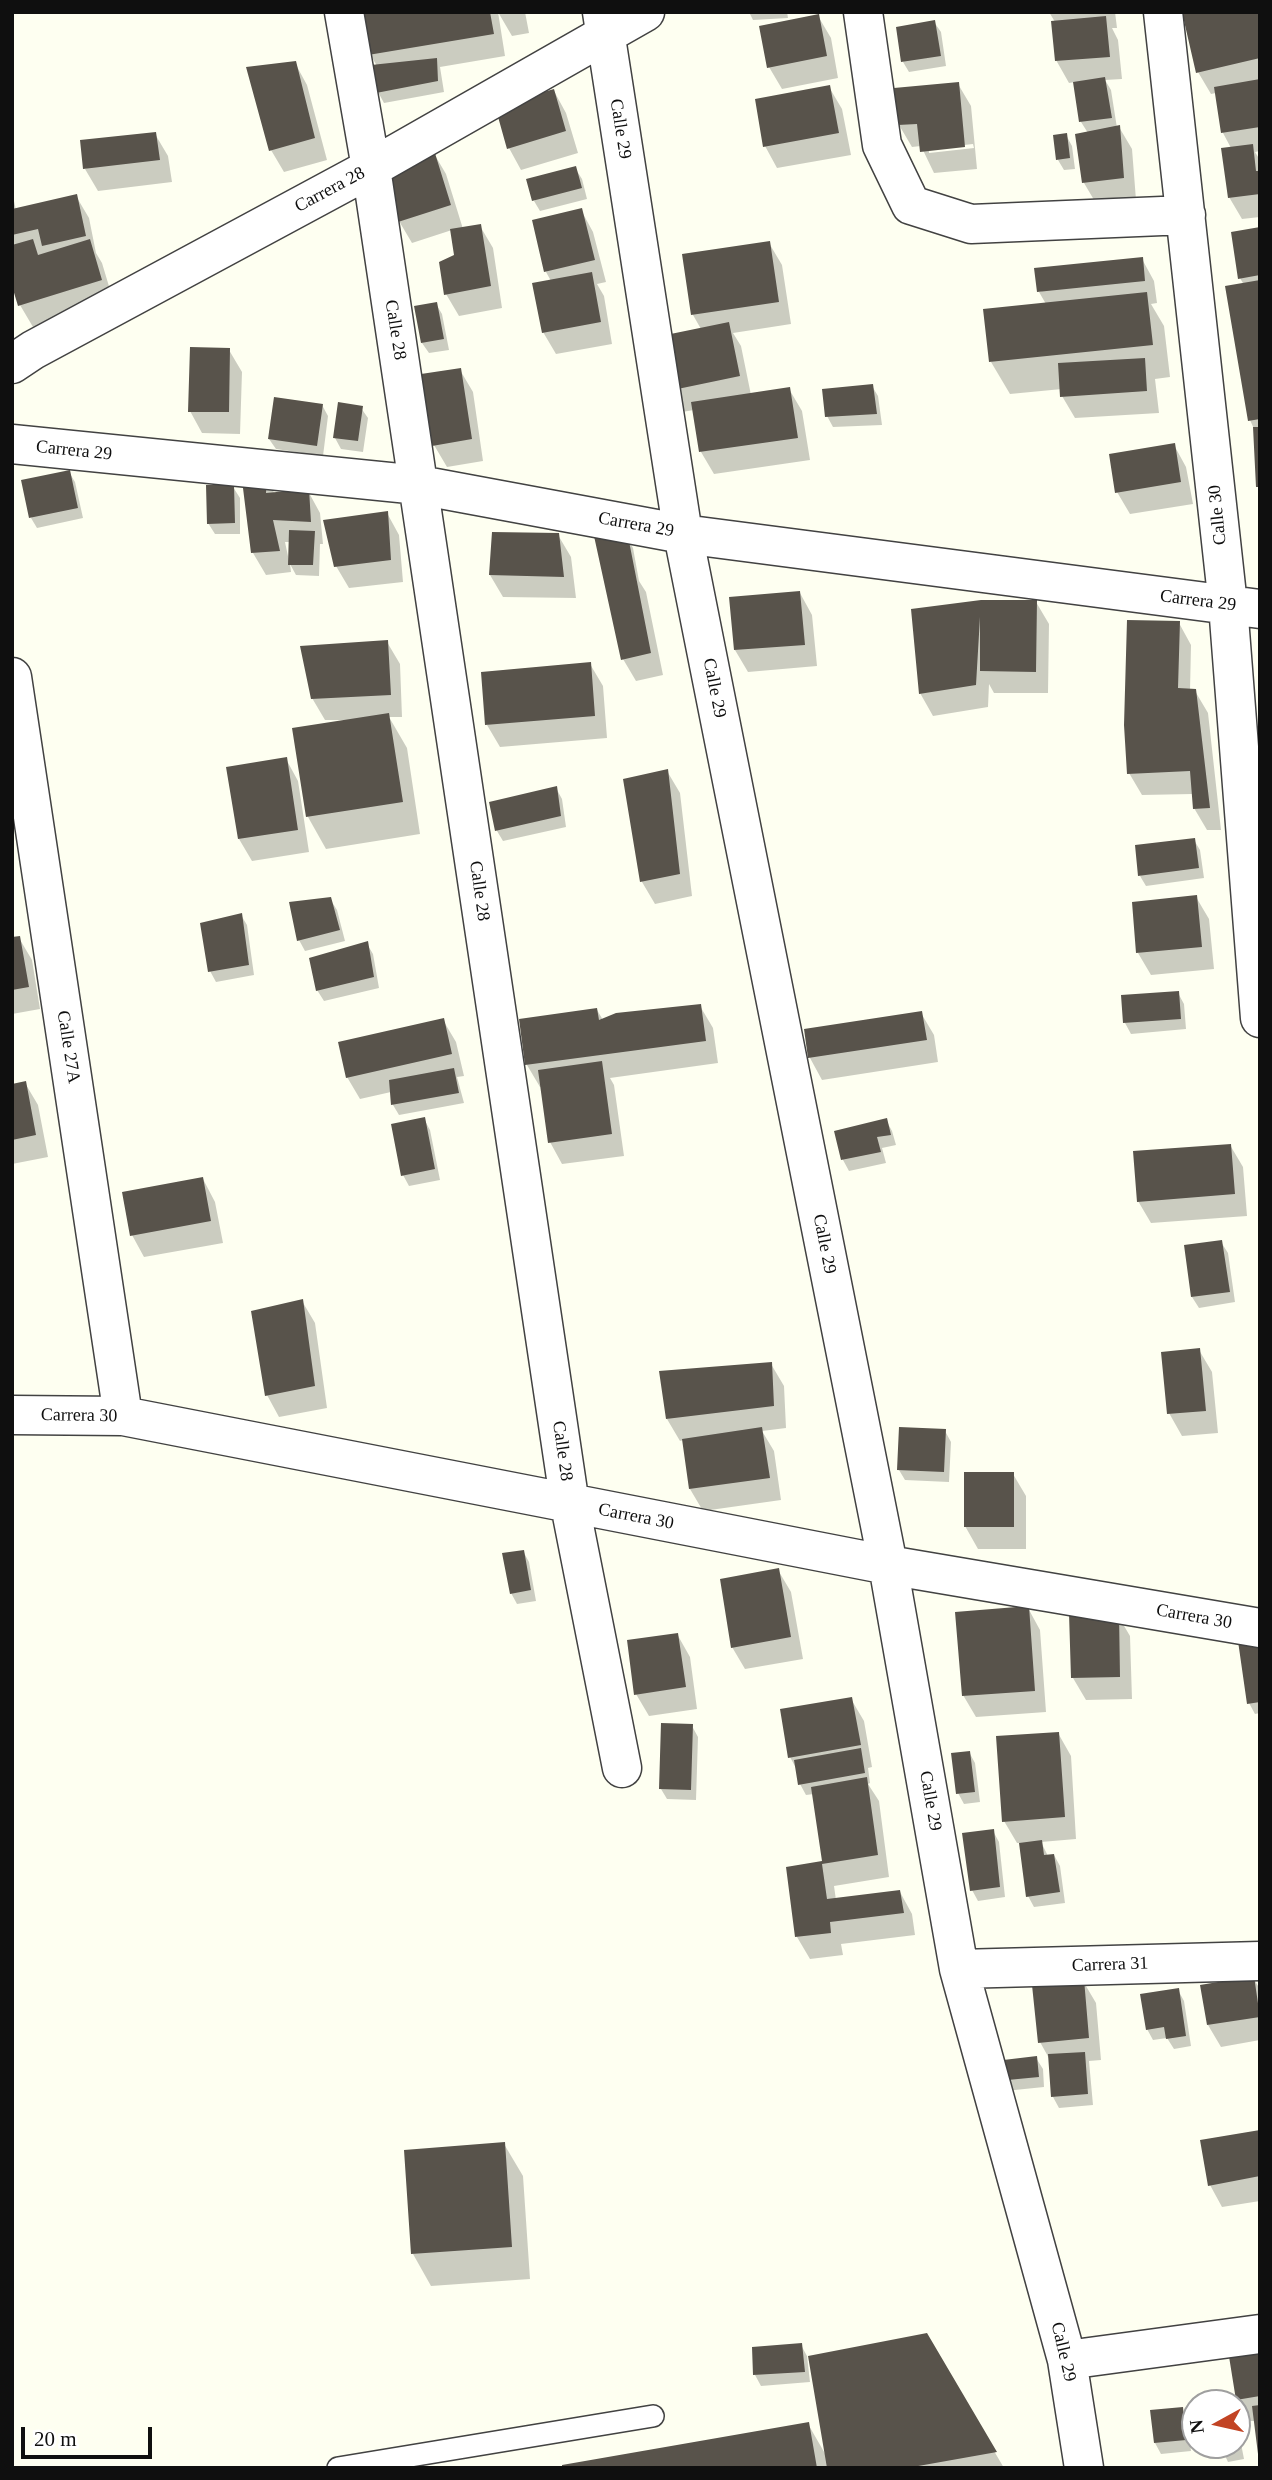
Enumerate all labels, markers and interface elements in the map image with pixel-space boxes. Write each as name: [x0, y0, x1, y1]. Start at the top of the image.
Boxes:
street label: Calle 29: [605, 97, 635, 161]
street label: Carrera 28: [291, 163, 369, 217]
street label: Calle 28: [380, 298, 410, 362]
street label: Carrera 29: [35, 436, 113, 466]
street label: Calle 30: [1204, 484, 1232, 546]
street label: Carrera 29: [596, 508, 676, 542]
street label: Carrera 29: [1159, 586, 1237, 616]
street label: Calle 29: [698, 656, 730, 720]
street label: Calle 28: [464, 860, 494, 922]
street label: Calle 27A: [52, 1009, 84, 1085]
street label: Calle 29: [808, 1212, 840, 1276]
street label: Carrera 30: [41, 1405, 117, 1427]
street label: Calle 28: [547, 1420, 577, 1482]
street label: Carrera 30: [596, 1499, 676, 1535]
street label: Carrera 30: [1154, 1600, 1234, 1634]
street label: Calle 29: [914, 1769, 946, 1833]
street label: Carrera 31: [1071, 1953, 1149, 1977]
street label: Calle 29: [1046, 2320, 1080, 2384]
north arrow: [1181, 2389, 1251, 2459]
scale bar: [24, 2414, 156, 2458]
text: N: [1185, 2418, 1208, 2435]
text: 20 m: [34, 2427, 77, 2451]

